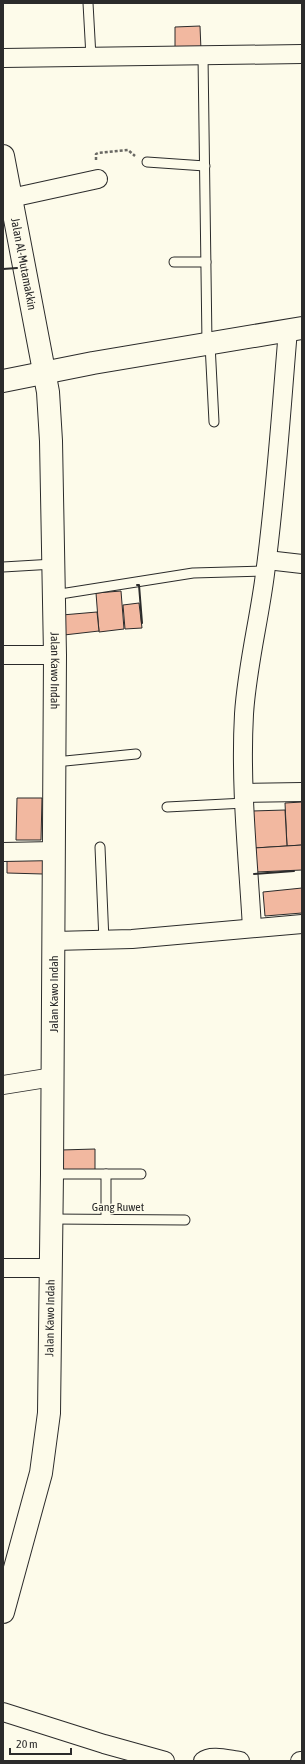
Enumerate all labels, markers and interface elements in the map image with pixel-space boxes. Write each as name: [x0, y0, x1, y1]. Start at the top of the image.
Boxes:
street label: Jalan Al-Mutamakkin: [8, 217, 39, 311]
street label: Jalan Kawo Indah: [48, 632, 62, 709]
street label: Jalan Kawo Indah: [47, 955, 61, 1033]
street label: Gang Ruwet: [92, 1200, 145, 1214]
street label: Jalan Kawo Indah: [42, 1279, 58, 1357]
scale bar: [10, 1730, 71, 1756]
text: 20 m: [16, 1737, 38, 1751]

